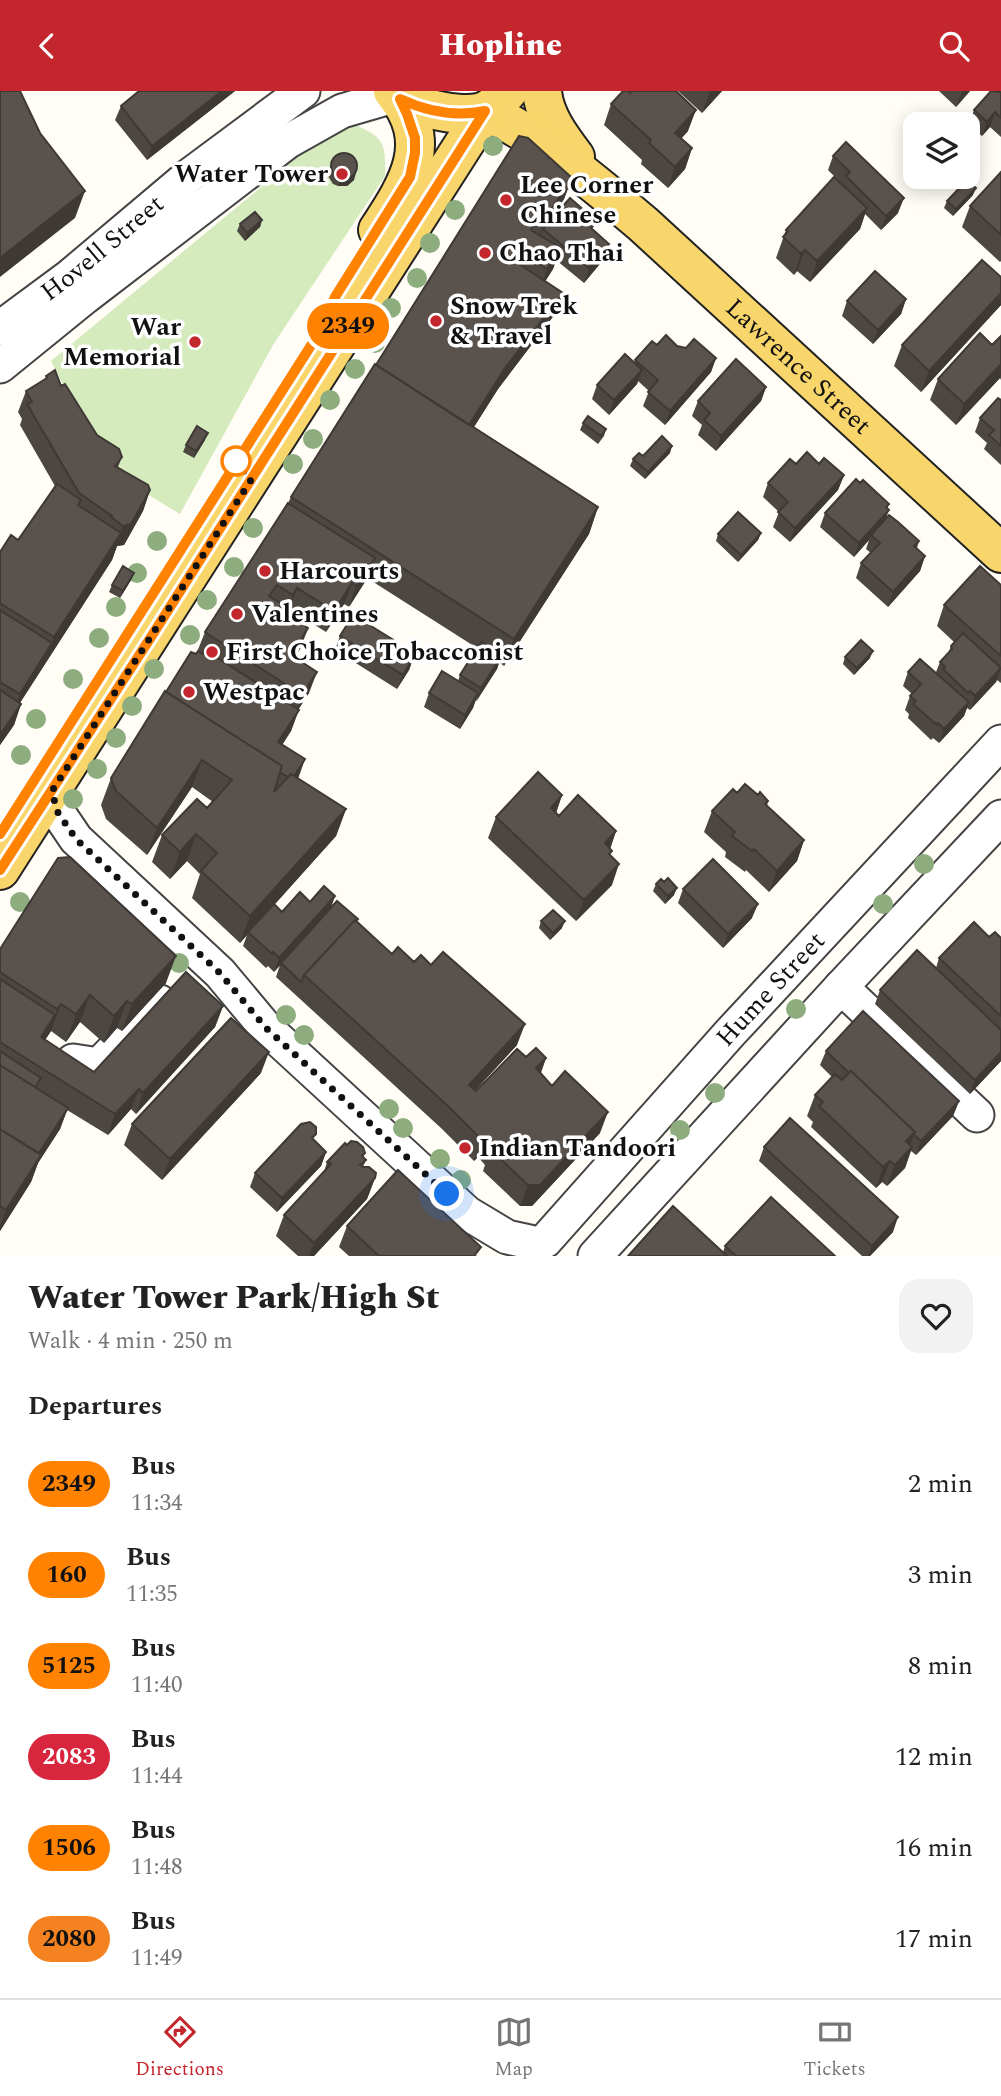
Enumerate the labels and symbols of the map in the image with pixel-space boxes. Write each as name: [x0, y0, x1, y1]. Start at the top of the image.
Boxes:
place label: Water Tower: [174, 154, 329, 194]
place label: Lee Corner Chinese: [520, 165, 654, 235]
marker: Water Tower: [334, 166, 350, 182]
street label: Hovell Street: [32, 185, 173, 311]
marker: Lee Corner Chinese: [498, 192, 514, 208]
place label: Chao Thai: [499, 233, 624, 273]
marker: Chao Thai: [477, 245, 493, 261]
place label: Snow Trek & Travel: [450, 286, 578, 356]
street label: Lawrence Street: [716, 289, 881, 445]
line badge: 2349: [299, 303, 397, 349]
place label: War Memorial: [63, 307, 182, 377]
marker: Snow Trek & Travel: [428, 313, 444, 329]
marker: War Memorial: [187, 334, 203, 350]
unlabelled marker: [221, 446, 251, 476]
place label: Harcourts: [279, 551, 400, 591]
marker: Harcourts: [257, 563, 273, 579]
place label: Valentines: [251, 594, 379, 634]
marker: Valentines: [229, 606, 245, 622]
place label: First Choice Tobacconist: [226, 632, 524, 672]
marker: First Choice Tobacconist: [204, 644, 220, 660]
place label: Westpac: [203, 672, 305, 712]
marker: Westpac: [181, 684, 197, 700]
street label: Hume Street: [706, 923, 835, 1056]
place label: Indian Tandoori: [479, 1128, 676, 1168]
marker: Indian Tandoori: [457, 1140, 473, 1156]
your location: [429, 1176, 464, 1211]

